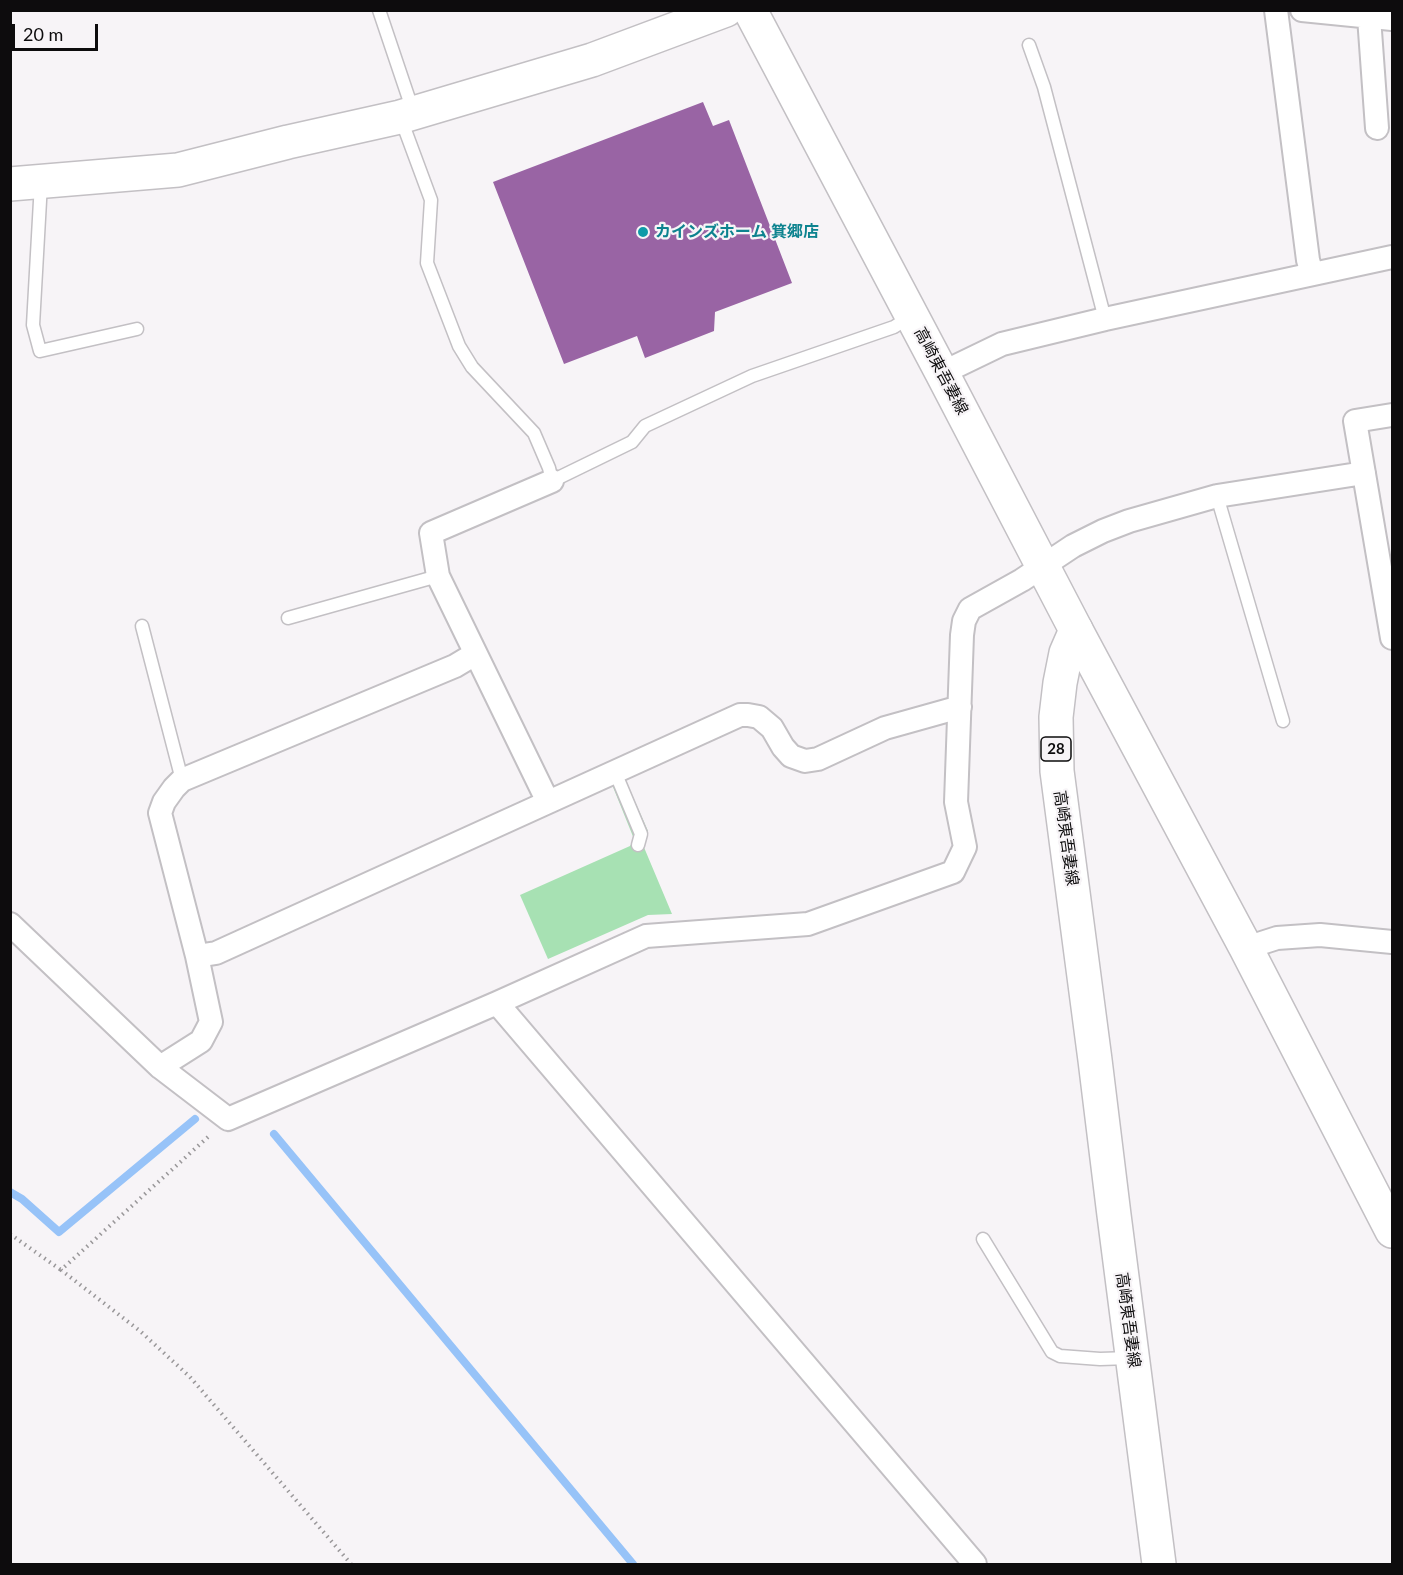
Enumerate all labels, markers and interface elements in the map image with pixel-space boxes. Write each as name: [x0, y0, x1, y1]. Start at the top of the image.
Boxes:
scale bar: [15, 12, 100, 50]
text: 20 m: [23, 23, 63, 45]
place label: カインズホーム 箕郷店: [655, 222, 819, 242]
marker: カインズホーム 箕郷店: [636, 225, 650, 239]
street label: 高崎東吾妻線: [910, 324, 972, 418]
road number: 28: [1041, 737, 1071, 761]
street label: 高崎東吾妻線: [1050, 789, 1082, 887]
street label: 高崎東吾妻線: [1112, 1271, 1144, 1369]

